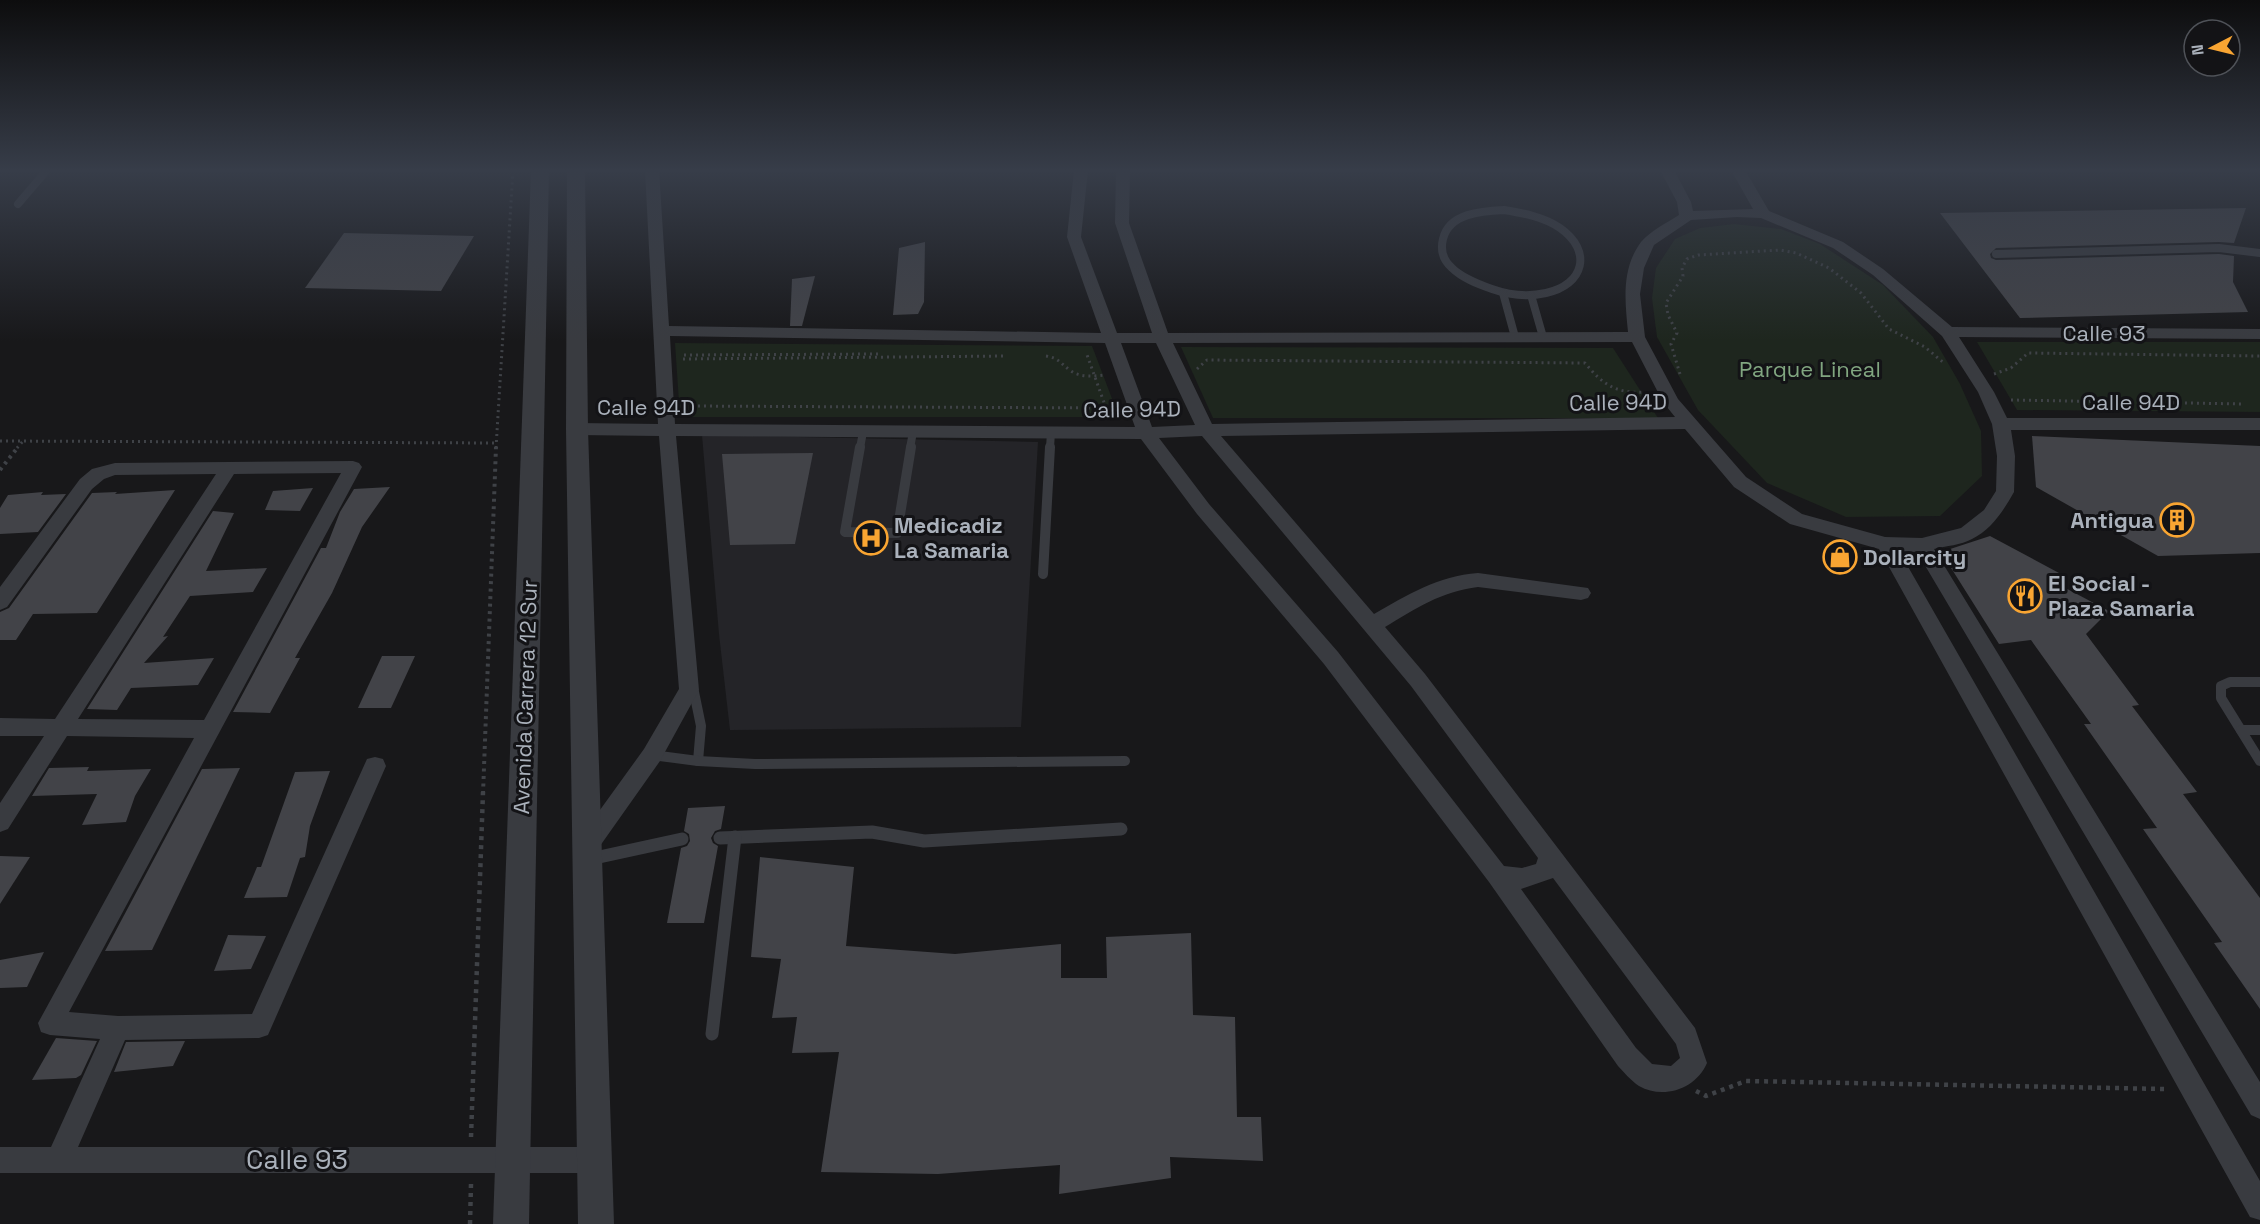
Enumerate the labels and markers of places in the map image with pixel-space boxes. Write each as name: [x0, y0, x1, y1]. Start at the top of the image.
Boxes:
building icon: Antigua: [2159, 502, 2195, 538]
place label: Antigua: [2071, 506, 2154, 534]
place label: Medicadiz La Samaria: [894, 511, 1009, 564]
hospital icon: Medicadiz La Samaria: [853, 520, 889, 556]
shop icon: Dollarcity: [1822, 539, 1858, 575]
place label: Dollarcity: [1863, 543, 1966, 571]
place label: El Social - Plaza Samaria: [2048, 569, 2195, 622]
restaurant icon: El Social - Plaza Samaria: [2007, 578, 2043, 614]

